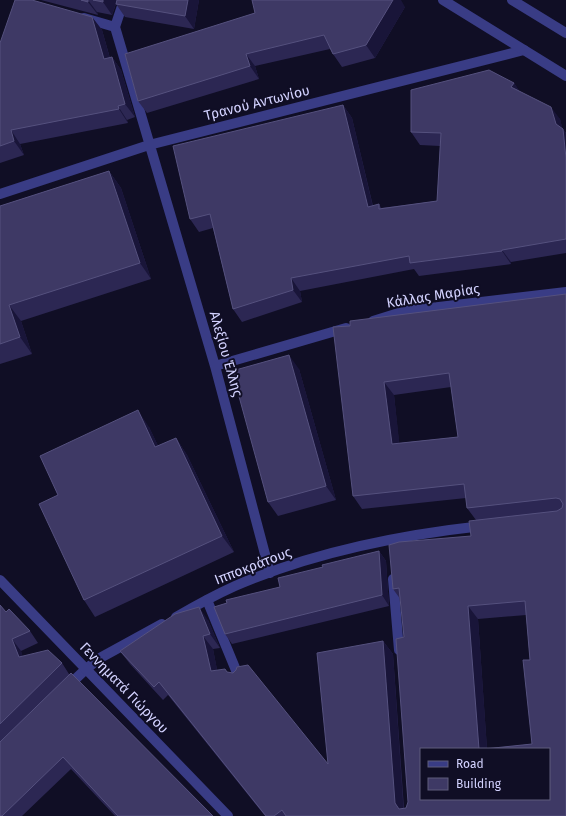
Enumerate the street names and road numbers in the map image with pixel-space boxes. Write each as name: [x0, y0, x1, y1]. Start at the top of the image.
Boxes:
street label: Τρανού Αντωνίου: [202, 82, 312, 124]
street label: Κάλλας Μαρίας: [385, 280, 481, 312]
street label: Αλεξίου Έλλης: [206, 309, 246, 399]
street label: Ιπποκράτους: [212, 543, 294, 588]
street label: Γεννηματά Γιώργου: [76, 639, 172, 737]

